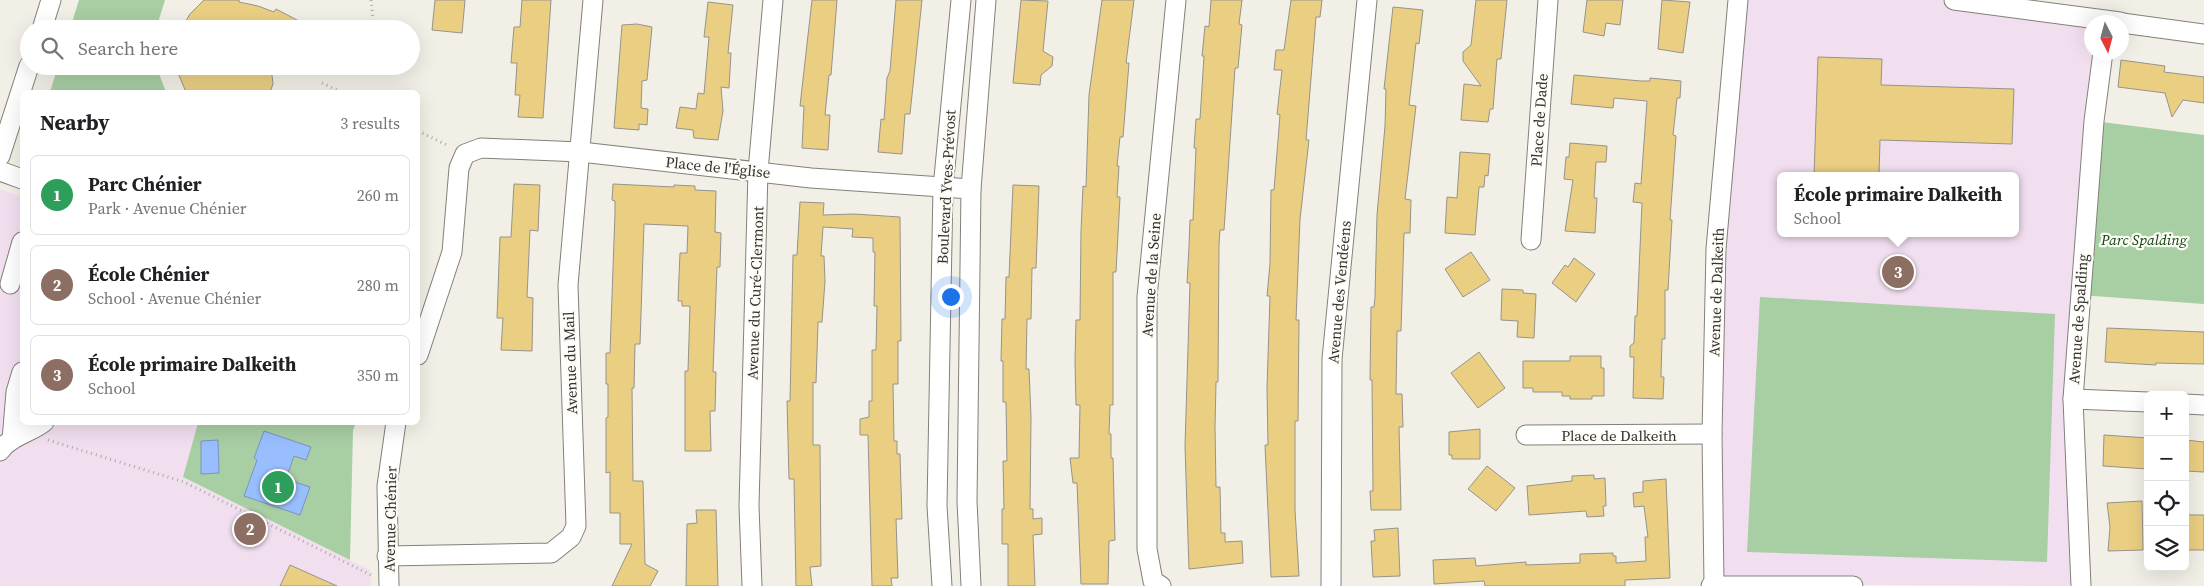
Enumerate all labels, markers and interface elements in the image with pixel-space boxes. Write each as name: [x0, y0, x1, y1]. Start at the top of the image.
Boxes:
north arrow: [2084, 15, 2129, 60]
search box: [20, 20, 420, 75]
icon: search: [38, 34, 66, 62]
text: Search here: [78, 35, 178, 61]
street label: Place de Dade: [1525, 72, 1553, 167]
text: Nearby: [40, 108, 110, 137]
street label: Boulevard Yves-Prévost: [931, 109, 961, 265]
text: 3 results: [340, 112, 400, 134]
street label: Place de l'Église: [664, 151, 772, 183]
text: Parc Chénier: [88, 171, 202, 197]
popup: [1777, 172, 2019, 237]
text: École primaire Dalkeith: [1794, 181, 2002, 207]
text: 1: [53, 184, 61, 206]
text: 260 m: [357, 184, 399, 206]
text: Park · Avenue Chénier: [88, 197, 247, 219]
street label: Avenue du Curé-Clermont: [741, 206, 769, 380]
text: School: [1794, 207, 1841, 229]
street label: Avenue de la Seine: [1136, 212, 1166, 338]
street label: Avenue des Vendéens: [1322, 220, 1356, 364]
street label: Avenue de Dalkeith: [1703, 227, 1729, 357]
park label: Parc Spalding: [2100, 229, 2188, 250]
pin: 3: [1882, 253, 1914, 291]
street label: Avenue de Spalding: [2063, 253, 2093, 385]
text: École Chénier: [88, 261, 209, 287]
text: 2: [53, 274, 61, 296]
text: 280 m: [357, 274, 399, 296]
your location: [938, 284, 964, 310]
text: School · Avenue Chénier: [88, 287, 261, 309]
street label: Avenue du Mail: [558, 311, 582, 415]
text: École primaire Dalkeith: [88, 351, 296, 377]
text: 3: [53, 364, 61, 386]
text: 350 m: [357, 364, 399, 386]
text: School: [88, 377, 136, 399]
map controls: [2144, 391, 2189, 571]
button: +: [2144, 391, 2189, 436]
street label: Place de Dalkeith: [1561, 425, 1677, 446]
button: −: [2144, 436, 2189, 481]
street label: Avenue Chénier: [379, 465, 401, 572]
pin: 1: [262, 468, 294, 506]
button: locate: [2144, 481, 2189, 526]
pin: 2: [234, 510, 266, 548]
button: layers: [2144, 526, 2189, 571]

